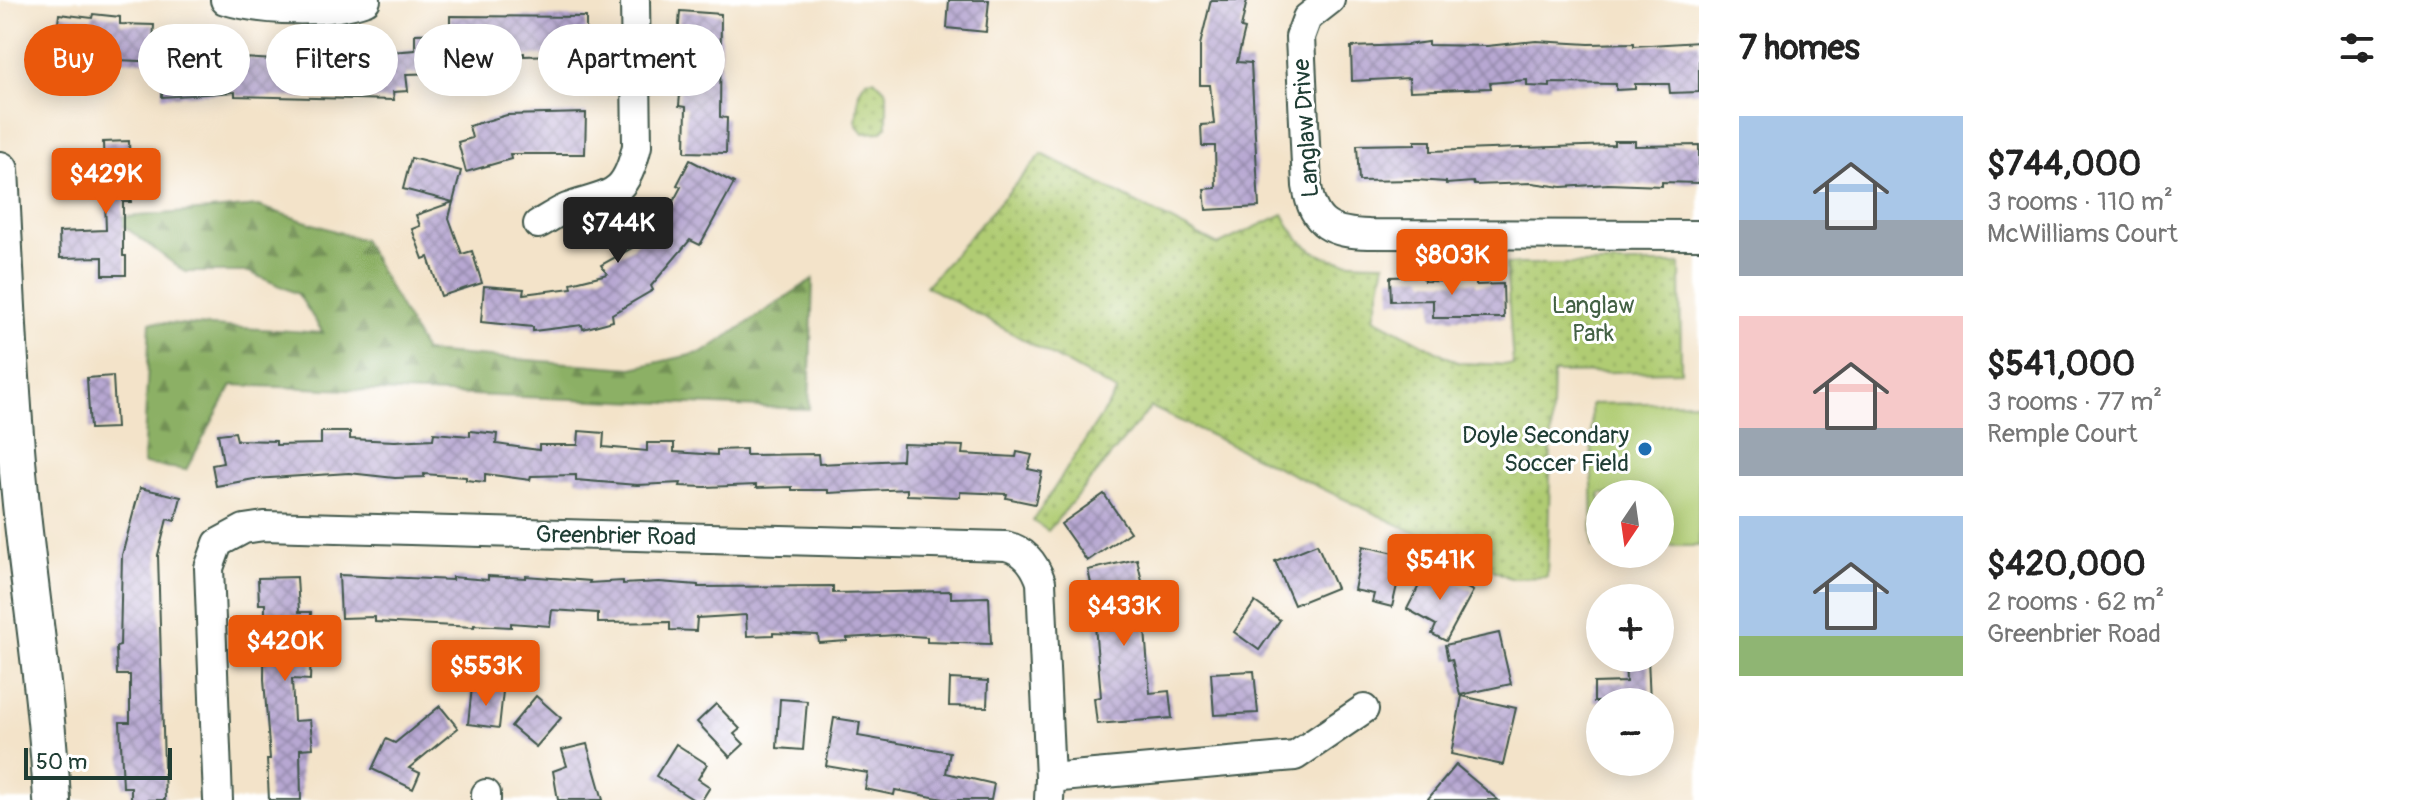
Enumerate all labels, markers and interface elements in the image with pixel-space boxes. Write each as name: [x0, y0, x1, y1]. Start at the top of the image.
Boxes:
chip: Buy: [24, 24, 122, 96]
chip: Rent: [138, 24, 250, 96]
chip: Filters: [266, 24, 398, 96]
chip: New: [414, 24, 522, 96]
chip: Apartment: [538, 24, 725, 96]
icon: filters: [2335, 26, 2379, 70]
text: 7 homes: [1739, 27, 1860, 70]
street label: Langlaw Drive: [1287, 57, 1325, 198]
text: $744,000: [1987, 143, 2141, 186]
pin: $429K: [50, 148, 162, 216]
icon: home: [1803, 148, 1899, 244]
text: $429K: [70, 158, 142, 190]
text: 3 rooms · 110 m²: [1987, 186, 2173, 218]
pin: $744K: [562, 197, 674, 265]
text: $744K: [581, 207, 655, 239]
text: McWilliams Court: [1987, 218, 2178, 250]
pin: $803K: [1396, 229, 1508, 297]
text: $803K: [1414, 239, 1490, 271]
park label: Langlaw Park: [1552, 291, 1634, 348]
text: $541,000: [1987, 343, 2135, 386]
icon: home: [1803, 348, 1899, 444]
text: 3 rooms · 77 m²: [1987, 386, 2162, 418]
text: Remple Court: [1987, 418, 2137, 450]
place label: Doyle Secondary Soccer Field: [1462, 421, 1629, 478]
marker: Doyle Secondary Soccer Field: [1636, 440, 1654, 458]
north arrow: [1586, 480, 1674, 568]
map controls: [1586, 480, 1674, 776]
street label: Greenbrier Road: [535, 520, 697, 552]
pin: $541K: [1384, 534, 1496, 602]
text: $420,000: [1987, 543, 2146, 586]
text: $541K: [1405, 544, 1475, 576]
icon: home: [1803, 548, 1899, 644]
pin: $433K: [1068, 580, 1180, 648]
button: +: [1586, 584, 1674, 672]
text: 2 rooms · 62 m²: [1987, 586, 2164, 618]
text: $433K: [1087, 590, 1161, 622]
pin: $420K: [229, 615, 341, 683]
text: Greenbrier Road: [1987, 618, 2161, 650]
text: $420K: [246, 625, 324, 657]
pin: $553K: [430, 640, 542, 708]
text: $553K: [450, 650, 522, 682]
button: −: [1586, 688, 1674, 776]
scale bar: [24, 744, 172, 780]
text: 50 m: [36, 748, 87, 776]

